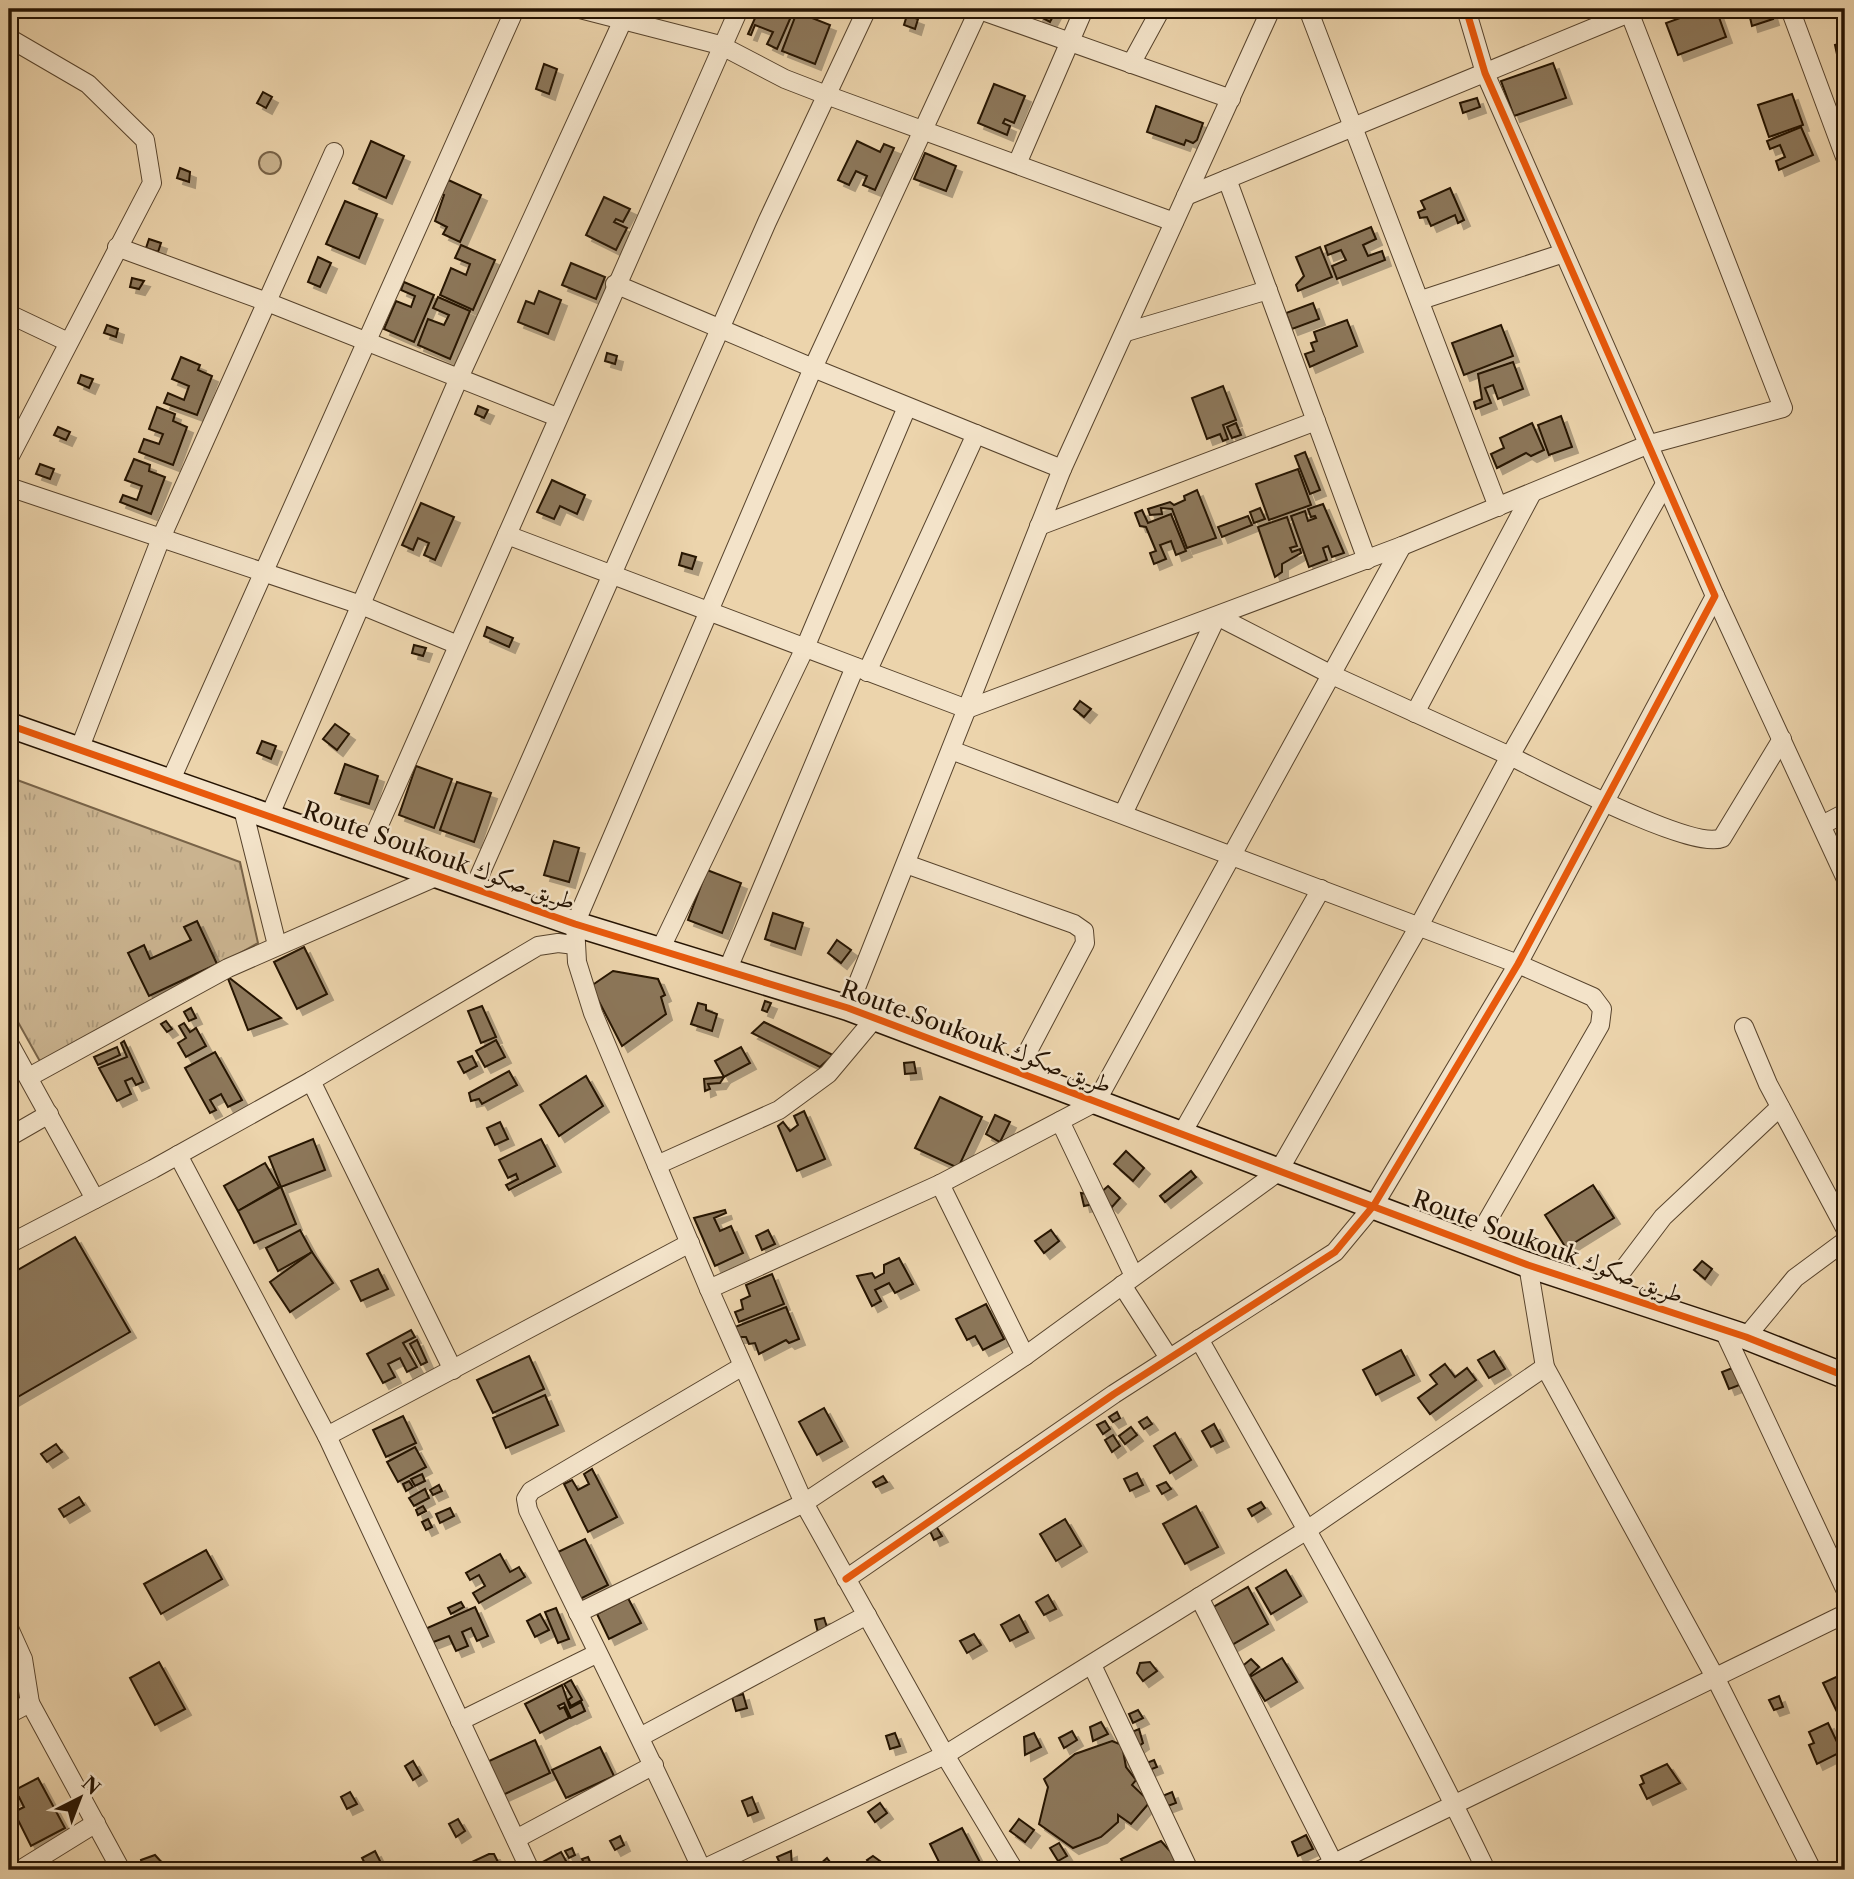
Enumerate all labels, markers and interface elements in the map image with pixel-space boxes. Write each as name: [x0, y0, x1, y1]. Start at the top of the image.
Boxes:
street label: Route Soukouk طريق صكوك: [299, 795, 579, 917]
street label: Route Soukouk طريق صكوك: [836, 974, 1116, 1100]
street label: Route Soukouk طريق صكوك: [1408, 1184, 1688, 1310]
north arrow: [46, 1764, 116, 1834]
text: N: [77, 1772, 105, 1800]

